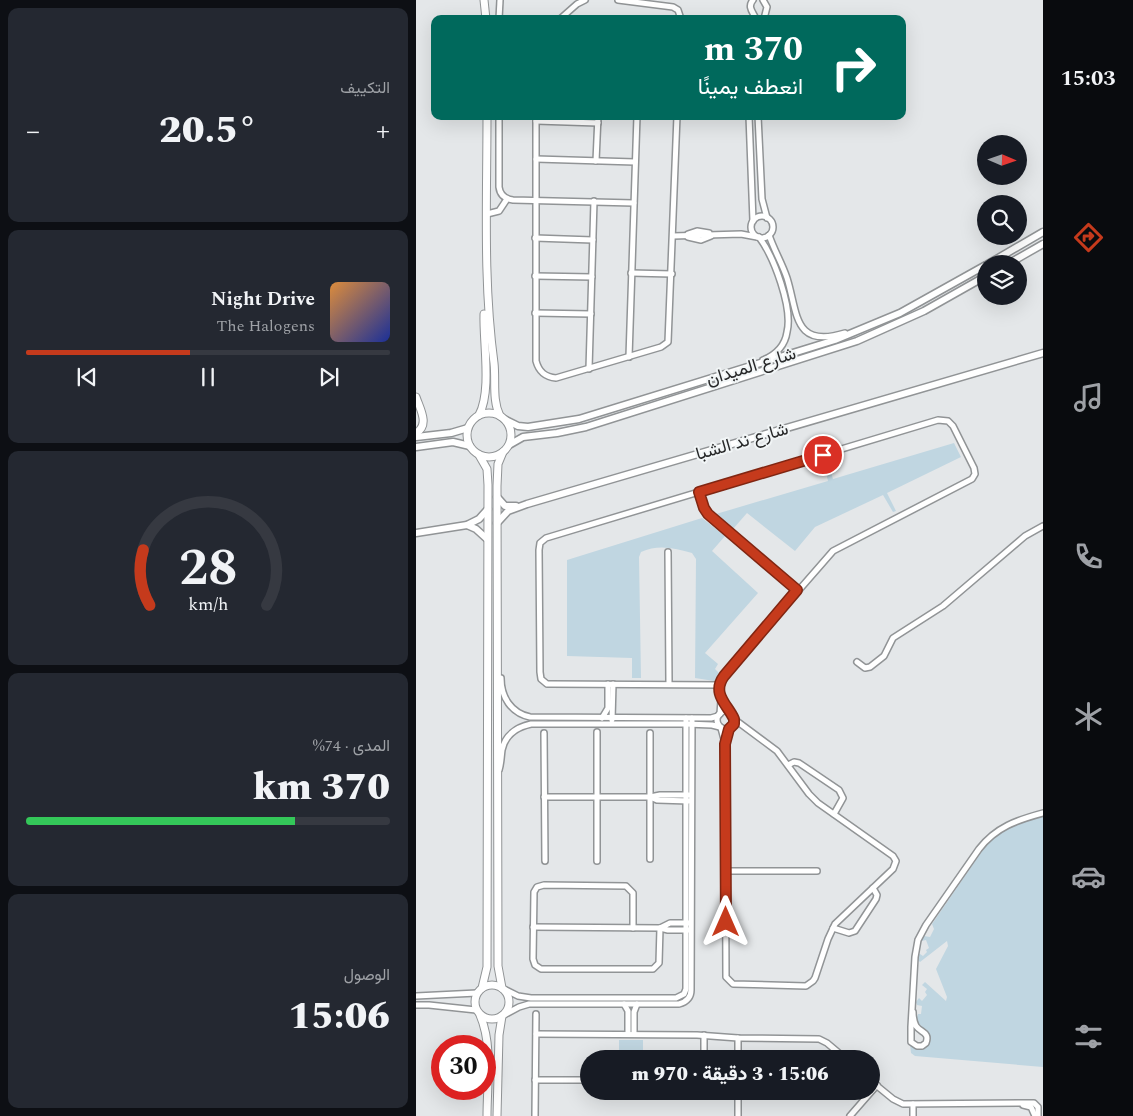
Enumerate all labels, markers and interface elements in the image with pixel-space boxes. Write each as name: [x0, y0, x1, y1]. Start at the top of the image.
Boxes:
text: 370 m: [704, 23, 803, 76]
icon: right: [821, 35, 886, 100]
text: 15:03: [1060, 62, 1116, 95]
text: انعطف يمينًا: [698, 71, 803, 104]
text: التكييف: [340, 76, 390, 100]
text: 20.5°: [159, 102, 257, 160]
text: −: [26, 110, 40, 153]
text: +: [376, 110, 390, 153]
north arrow: [977, 135, 1027, 185]
map controls: [977, 135, 1027, 305]
button: search: [977, 195, 1027, 245]
icon: directions: [1071, 220, 1106, 255]
button: layers: [977, 255, 1027, 305]
text: Night Drive: [211, 285, 315, 314]
text: The Halogens: [217, 314, 315, 338]
street label: شارع الميدان: [703, 340, 799, 393]
icon: previous: [73, 363, 101, 391]
icon: pause: [194, 363, 222, 391]
icon: next: [315, 363, 343, 391]
icon: music: [1071, 380, 1106, 415]
street label: شارع ند الشبا: [693, 415, 792, 468]
pin: [802, 434, 844, 476]
icon: arrive: [809, 441, 837, 469]
text: 28: [179, 529, 237, 608]
icon: phone: [1071, 539, 1106, 574]
text: km/h: [188, 591, 228, 618]
icon: climate: [1071, 699, 1106, 734]
text: المدى · 74%: [313, 734, 390, 758]
text: 370 km: [253, 759, 390, 817]
icon: car: [1071, 859, 1106, 894]
position arrow: [699, 895, 751, 947]
text: الوصول: [344, 963, 390, 987]
text: 15:06: [288, 988, 390, 1046]
icon: filters: [1071, 1019, 1106, 1054]
speed limit sign: 30: [431, 1035, 496, 1100]
text: 15:06 · 3 دقيقة · 970 m: [631, 1060, 829, 1089]

